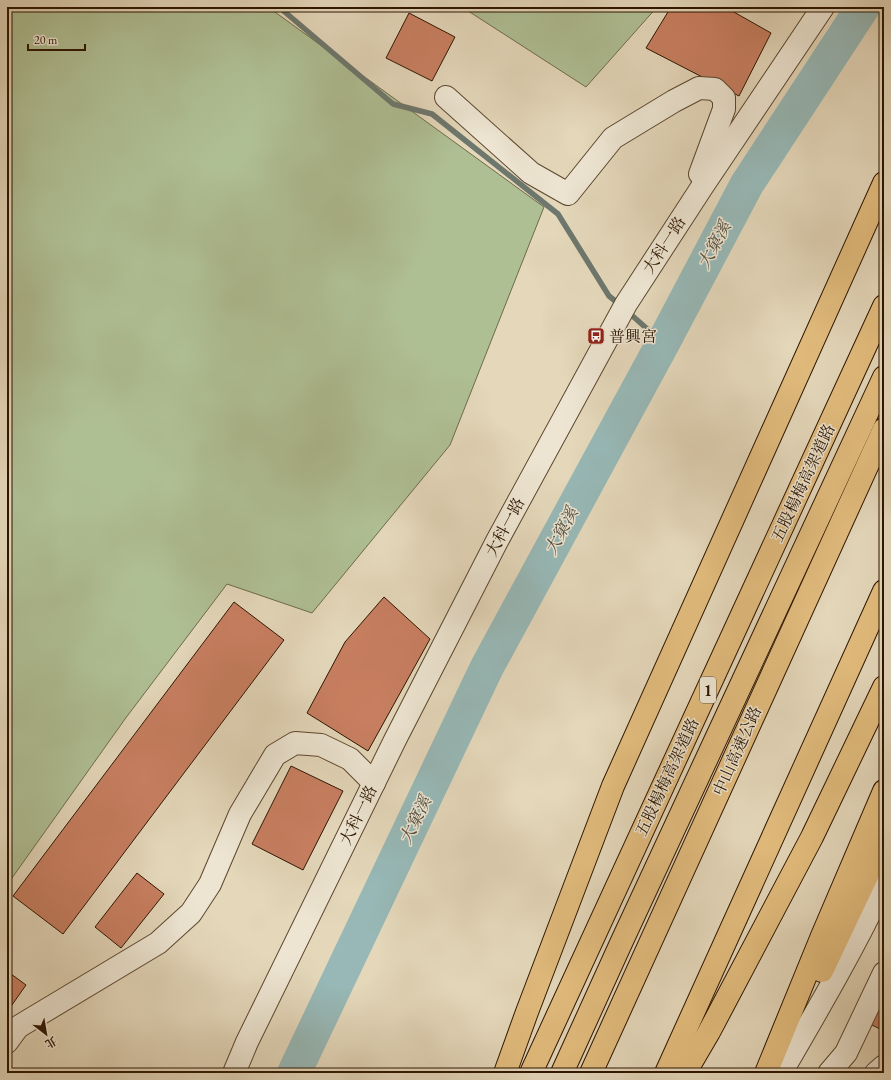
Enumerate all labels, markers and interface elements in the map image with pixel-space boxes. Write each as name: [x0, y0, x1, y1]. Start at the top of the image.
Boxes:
scale bar: [28, 26, 85, 52]
text: 20 m: [34, 32, 58, 48]
street label: 大科一路: [638, 212, 690, 278]
water label: 大窠溪: [692, 216, 737, 273]
bus stop icon: 普興宮: [586, 326, 606, 346]
place label: 普興宮: [609, 326, 657, 347]
street label: 五股楊梅高架道路: [766, 421, 840, 545]
street label: 大科一路: [481, 494, 529, 560]
water label: 大窠溪: [539, 502, 584, 559]
road number: 1: [700, 677, 716, 703]
street label: 中山高速公路: [708, 703, 766, 799]
street label: 五股楊梅高架道路: [630, 715, 704, 839]
street label: 大科一路: [335, 782, 381, 848]
water label: 大窠溪: [394, 790, 437, 848]
north arrow: [26, 1014, 66, 1054]
text: 北: [43, 1034, 59, 1051]

